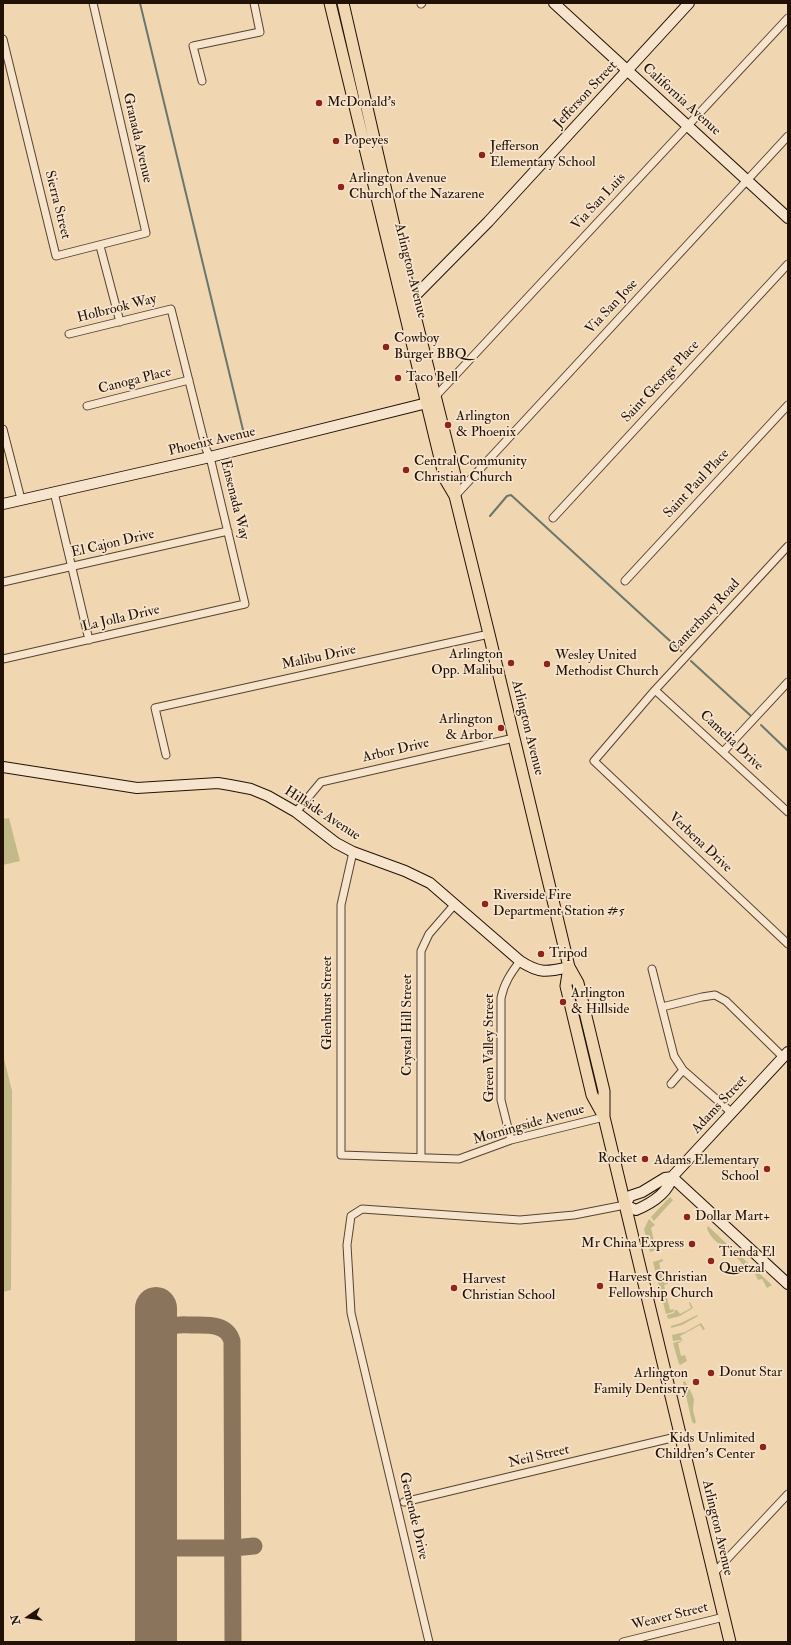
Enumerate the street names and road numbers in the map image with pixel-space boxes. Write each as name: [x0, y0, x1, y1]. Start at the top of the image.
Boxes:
street label: Jefferson Street: [551, 58, 621, 132]
street label: California Avenue: [638, 60, 724, 140]
street label: Granada Avenue: [118, 91, 156, 185]
street label: Sierra Street: [40, 169, 74, 241]
street label: Via San Luis: [568, 170, 630, 234]
street label: Arlington Avenue: [390, 222, 430, 320]
street label: Via San Jose: [582, 276, 642, 338]
street label: Holbrook Way: [76, 291, 158, 327]
street label: Saint George Place: [619, 337, 703, 427]
street label: Canoga Place: [97, 364, 173, 398]
street label: Phoenix Avenue: [167, 424, 257, 460]
street label: Saint Paul Place: [661, 446, 733, 522]
street label: Ensenada Way: [216, 459, 252, 541]
street label: El Cajon Drive: [70, 526, 156, 562]
street label: Canterbury Road: [666, 576, 744, 658]
street label: La Jolla Drive: [81, 602, 161, 636]
street label: Malibu Drive: [280, 642, 358, 674]
street label: Arlington Avenue: [507, 679, 547, 777]
street label: Camelia Drive: [696, 707, 766, 775]
street label: Arbor Drive: [361, 735, 431, 767]
street label: Hillside Avenue: [281, 783, 363, 845]
street label: Verbena Drive: [665, 809, 735, 877]
street label: Glenhurst Street: [320, 956, 336, 1050]
street label: Crystal Hill Street: [400, 974, 416, 1076]
street label: Green Valley Street: [482, 993, 498, 1103]
street label: Adams Street: [689, 1072, 751, 1138]
street label: Morningside Avenue: [471, 1101, 587, 1149]
street label: Neil Street: [507, 1442, 571, 1472]
street label: Gemende Drive: [395, 1471, 431, 1561]
street label: Arlington Avenue: [698, 1479, 736, 1577]
street label: Weaver Street: [630, 1599, 710, 1635]

